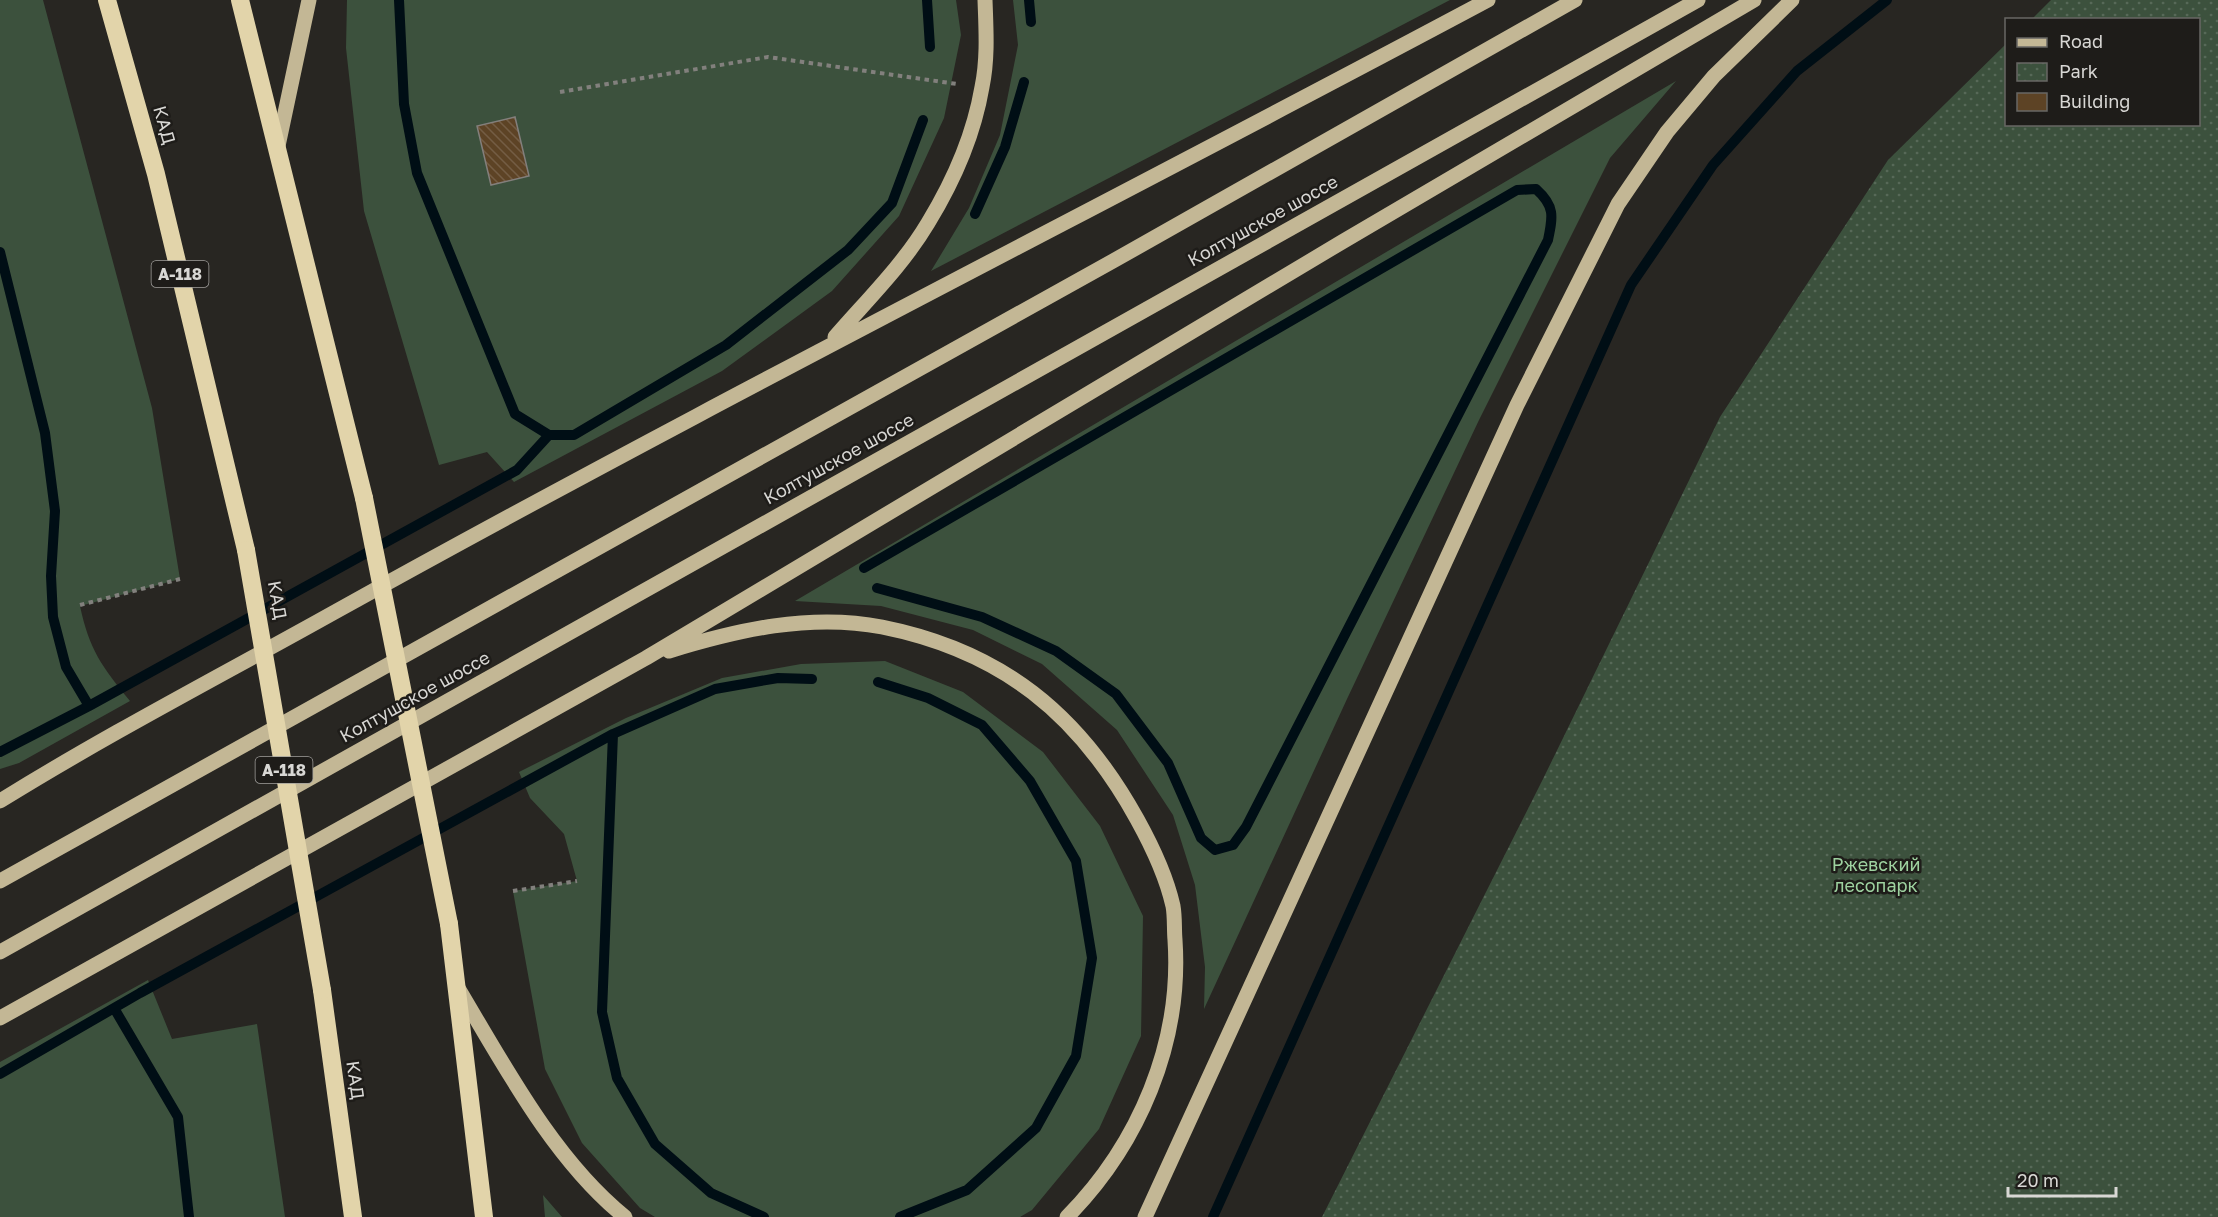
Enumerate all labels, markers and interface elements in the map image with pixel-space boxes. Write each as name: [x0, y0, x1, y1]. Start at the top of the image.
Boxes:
legend: [2005, 18, 2200, 126]
text: Road: [2059, 30, 2103, 52]
text: Park: [2059, 60, 2098, 82]
text: Building: [2059, 90, 2130, 112]
street label: КАД: [149, 103, 181, 146]
street label: Колтушское шоссе: [1184, 170, 1341, 271]
road number: А-118: [152, 261, 208, 287]
street label: Колтушское шоссе: [760, 408, 917, 509]
street label: КАД: [264, 579, 292, 621]
street label: Колтушское шоссе: [336, 646, 493, 747]
road number: А-118: [256, 757, 312, 783]
park label: Ржевский лесопарк: [1832, 853, 1920, 896]
street label: КАД: [342, 1059, 370, 1101]
scale bar: [2008, 1160, 2116, 1198]
text: 20 m: [2017, 1169, 2059, 1191]

